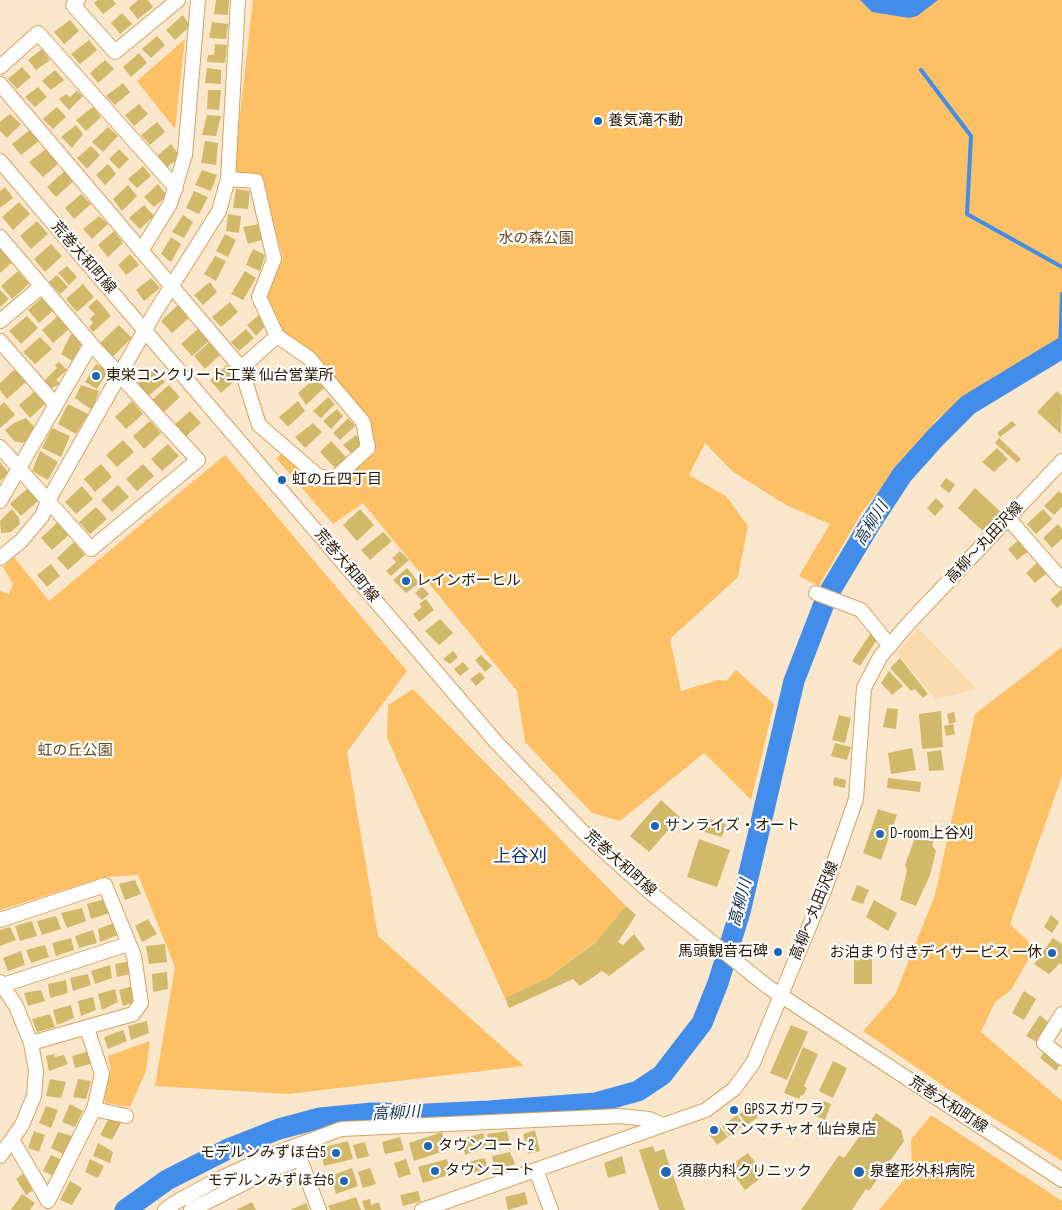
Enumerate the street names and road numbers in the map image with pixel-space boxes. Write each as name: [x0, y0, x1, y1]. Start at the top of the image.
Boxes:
street label: 荒巻大和町線: [47, 218, 119, 298]
street label: 高柳～丸田沢線: [943, 498, 1027, 588]
street label: 荒巻大和町線: [310, 526, 382, 606]
street label: 荒巻大和町線: [581, 827, 659, 901]
street label: 高柳～丸田沢線: [787, 859, 843, 963]
street label: 荒巻大和町線: [905, 1073, 991, 1137]

